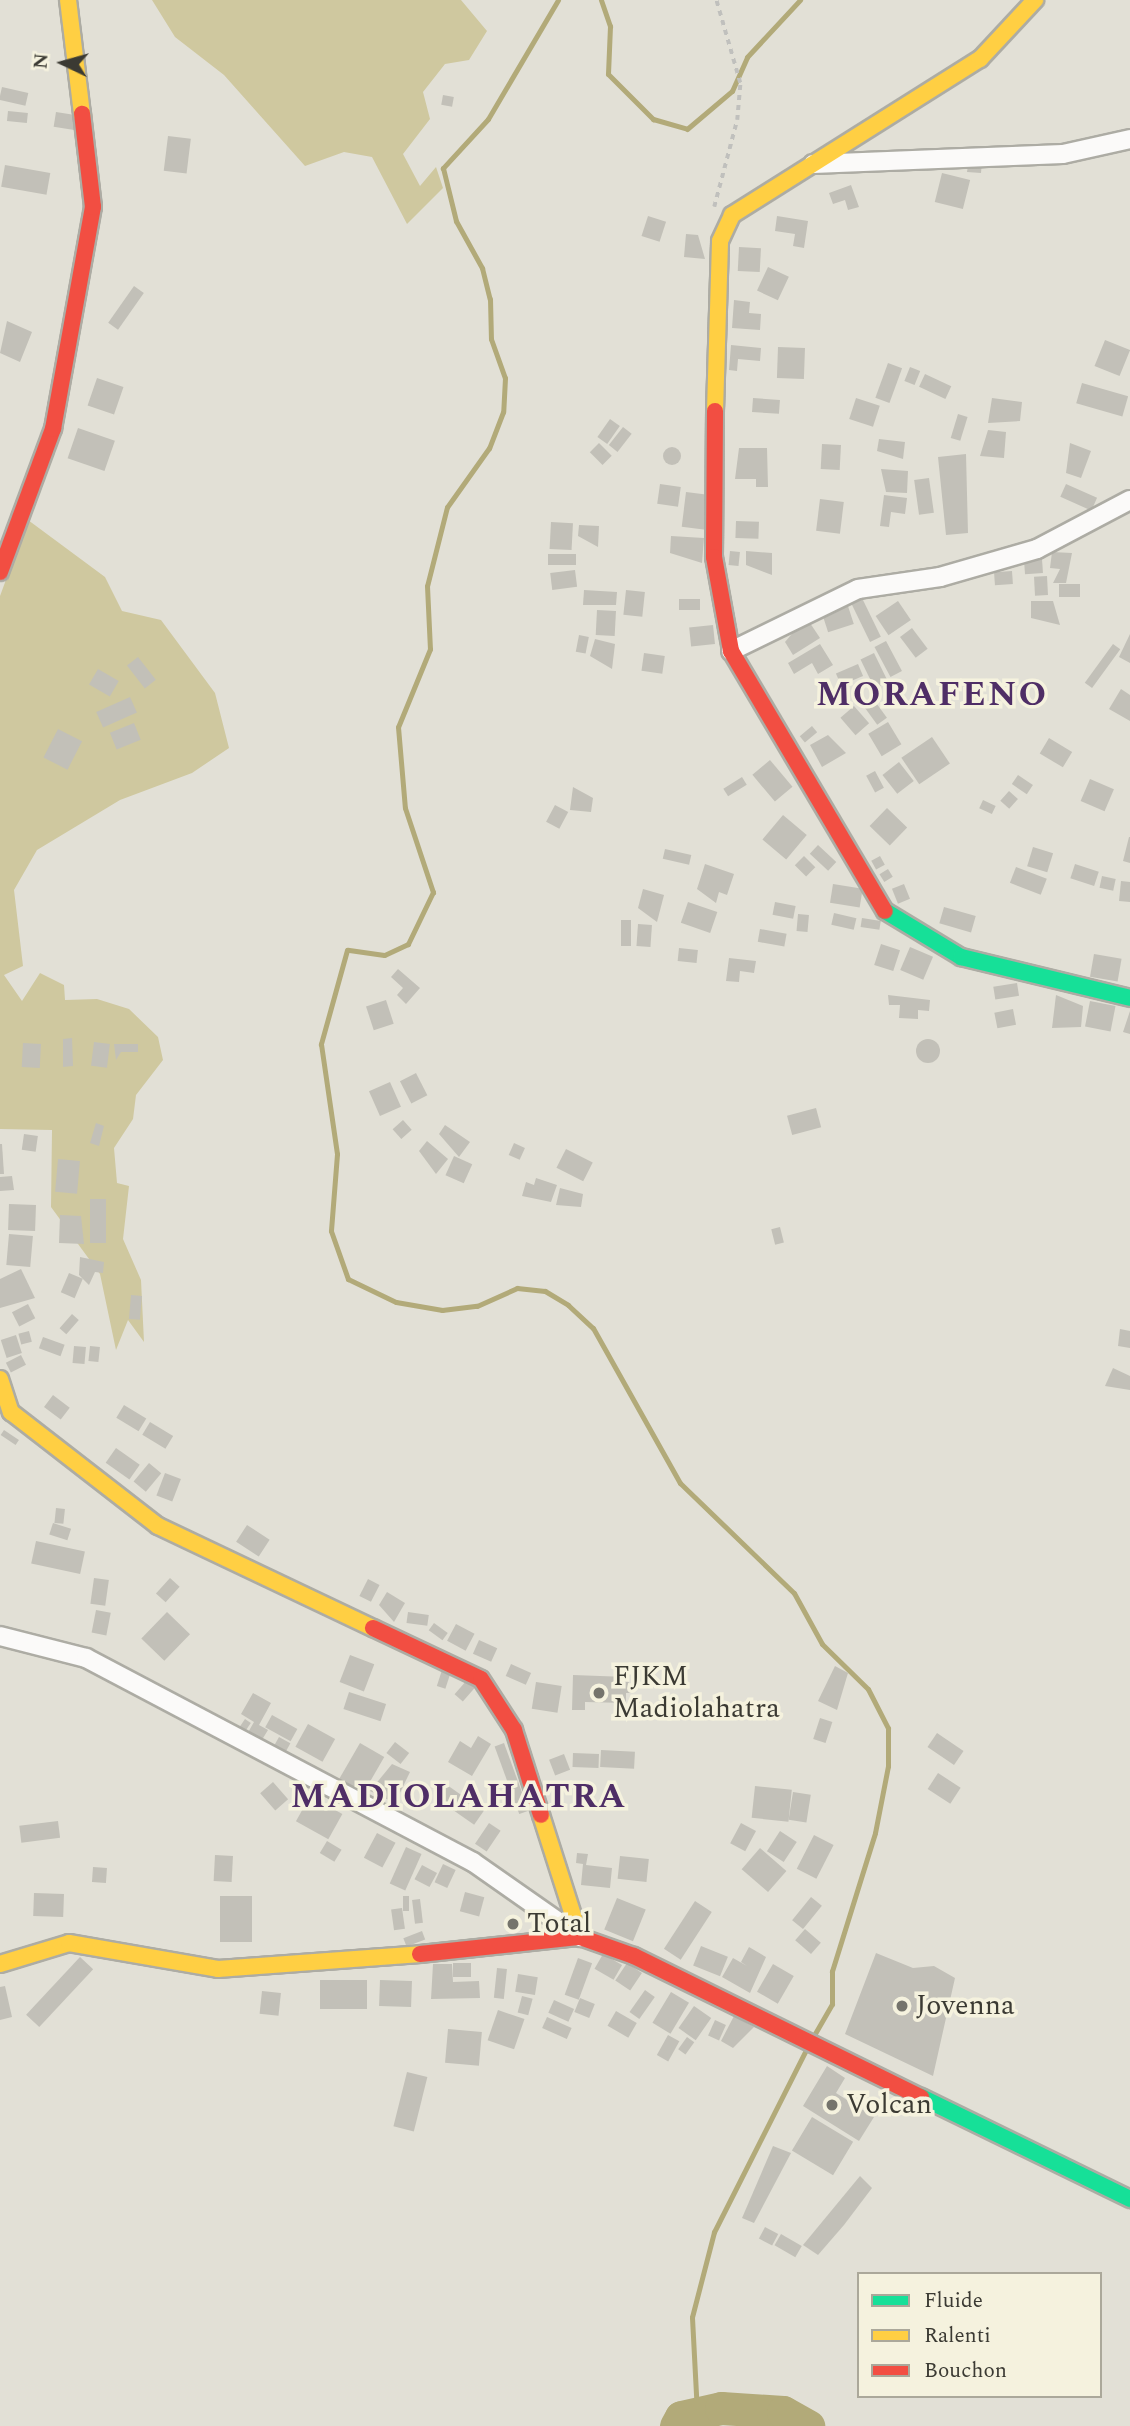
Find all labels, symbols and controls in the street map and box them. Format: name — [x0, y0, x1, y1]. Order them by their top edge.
north arrow — [28, 28, 98, 98]
text: N — [26, 52, 57, 70]
district label: MORAFENO — [817, 674, 1047, 716]
place label: FJKM Madiolahatra — [613, 1660, 780, 1726]
marker: FJKM Madiolahatra — [591, 1685, 607, 1701]
district label: MADIOLAHATRA — [292, 1776, 626, 1818]
place label: Total — [527, 1907, 591, 1941]
marker: Total — [505, 1916, 521, 1932]
place label: Jovenna — [916, 1989, 1015, 2023]
marker: Jovenna — [894, 1998, 910, 2014]
place label: Volcan — [846, 2088, 932, 2122]
marker: Volcan — [824, 2097, 840, 2113]
legend — [857, 2272, 1102, 2398]
text: Fluide — [924, 2285, 983, 2317]
text: Ralenti — [924, 2320, 991, 2352]
text: Bouchon — [924, 2355, 1007, 2387]

